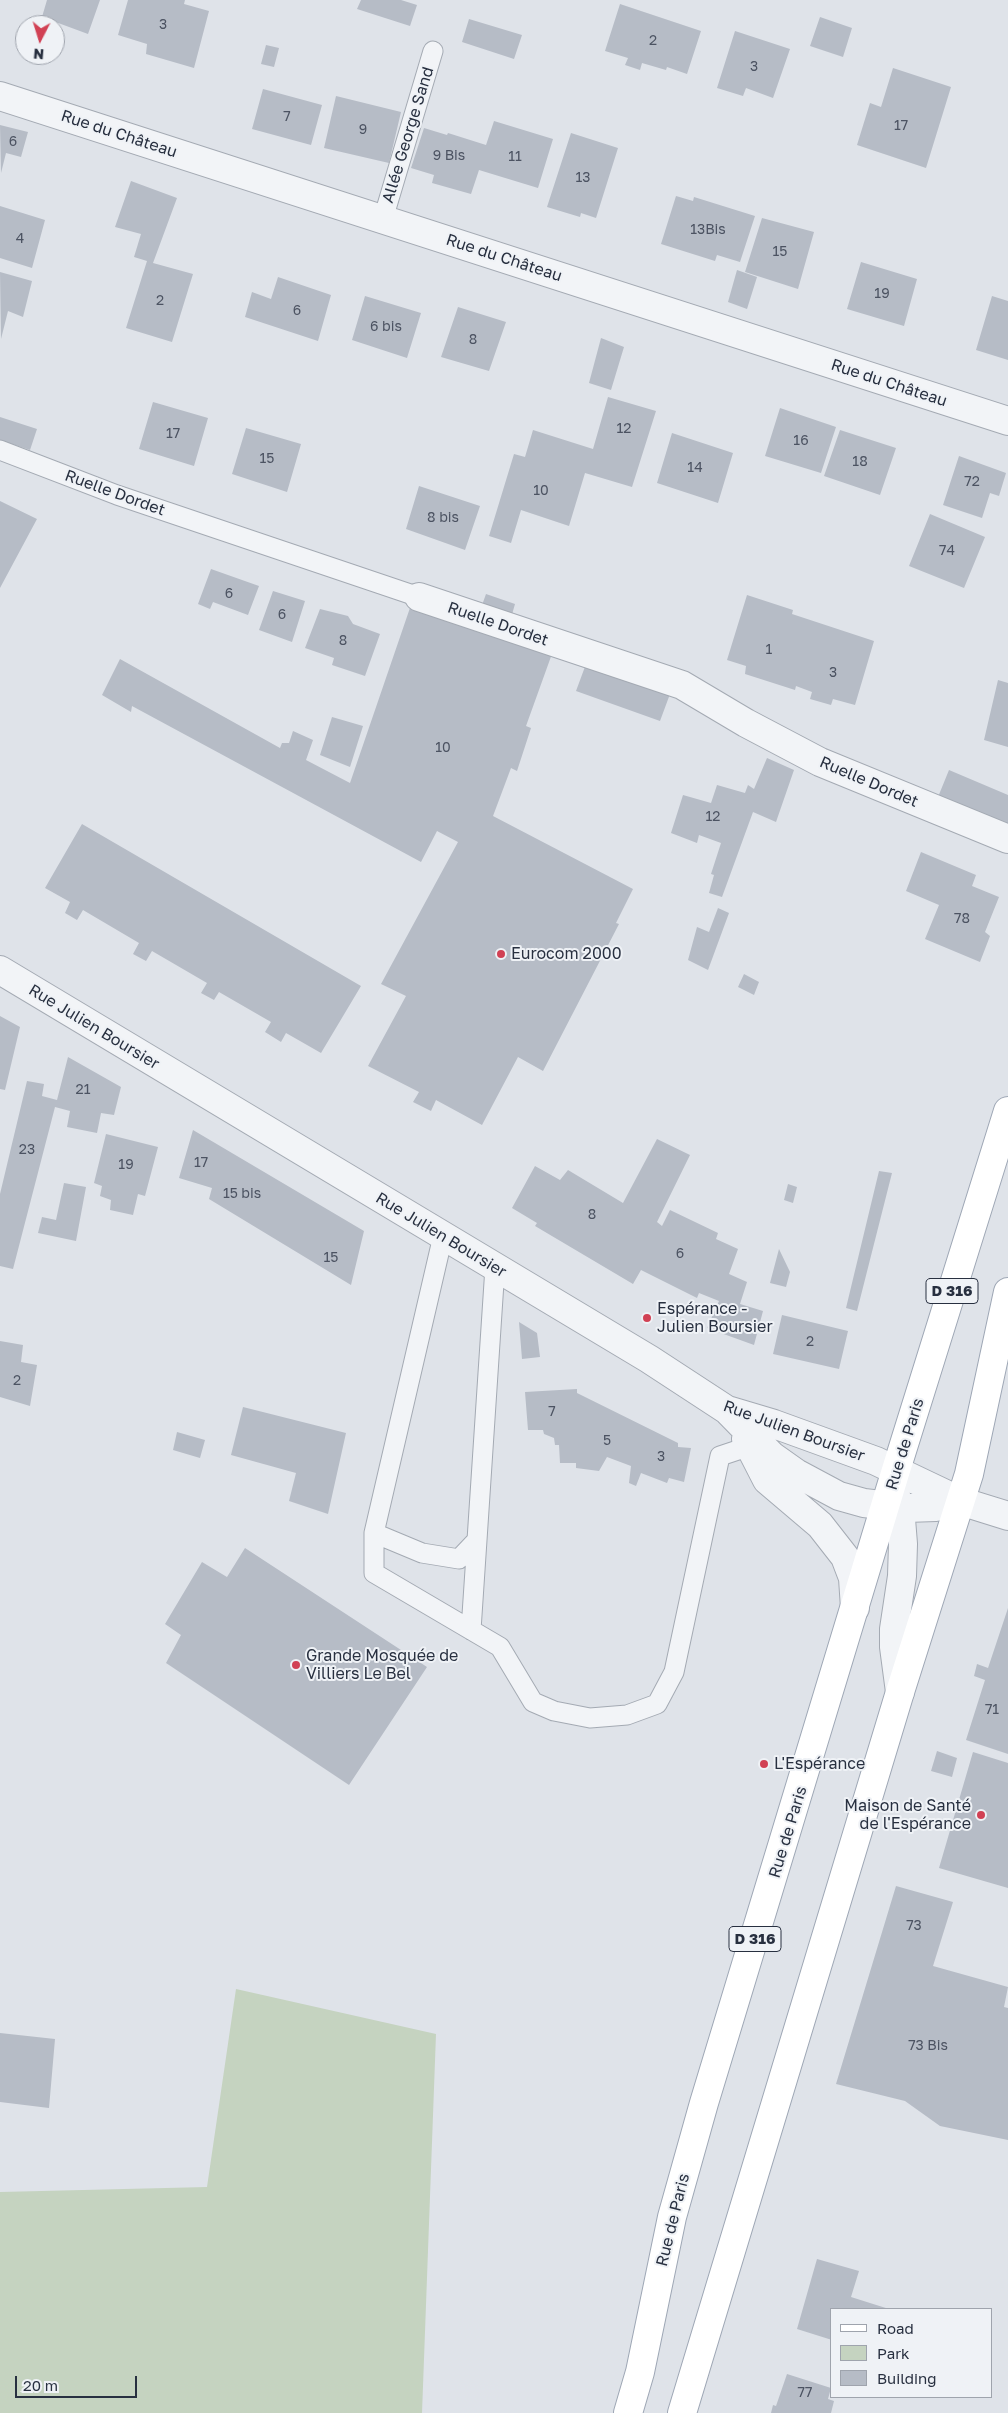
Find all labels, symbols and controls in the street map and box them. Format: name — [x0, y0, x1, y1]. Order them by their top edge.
north arrow — [15, 15, 65, 65]
house number: 3 — [159, 17, 167, 33]
house number: 2 — [649, 33, 657, 49]
text: N — [33, 46, 45, 63]
house number: 3 — [750, 59, 758, 75]
street label: Allée George Sand — [378, 65, 438, 205]
street label: Rue du Château — [58, 106, 180, 162]
house number: 7 — [283, 109, 291, 125]
house number: 17 — [894, 118, 908, 134]
house number: 9 — [359, 122, 367, 138]
house number: 6 — [9, 134, 17, 150]
house number: 9 Bis — [433, 148, 465, 164]
house number: 11 — [508, 149, 522, 165]
house number: 13 — [576, 170, 590, 186]
house number: 13Bis — [690, 222, 726, 238]
street label: Rue du Château — [443, 230, 565, 286]
house number: 4 — [16, 231, 24, 247]
house number: 15 — [773, 244, 787, 260]
house number: 19 — [874, 286, 890, 302]
house number: 2 — [156, 293, 164, 309]
house number: 6 — [293, 303, 301, 319]
house number: 6 bis — [370, 319, 402, 335]
house number: 8 — [469, 332, 477, 348]
street label: Rue du Château — [828, 355, 950, 411]
house number: 12 — [617, 421, 631, 437]
house number: 17 — [166, 426, 180, 442]
house number: 16 — [793, 433, 809, 449]
house number: 15 — [260, 451, 274, 467]
house number: 18 — [852, 454, 868, 470]
house number: 14 — [687, 460, 703, 476]
street label: Ruelle Dordet — [62, 466, 168, 520]
house number: 72 — [964, 474, 980, 490]
house number: 10 — [533, 483, 549, 499]
house number: 8 bis — [427, 510, 459, 526]
house number: 74 — [939, 543, 955, 559]
house number: 6 — [225, 586, 233, 602]
street label: Ruelle Dordet — [445, 598, 551, 650]
house number: 6 — [278, 607, 286, 623]
house number: 8 — [339, 633, 347, 649]
house number: 1 — [766, 642, 772, 658]
house number: 3 — [829, 665, 837, 681]
house number: 10 — [435, 740, 451, 756]
street label: Ruelle Dordet — [817, 753, 921, 811]
house number: 12 — [706, 809, 720, 825]
house number: 78 — [954, 911, 970, 927]
place label: Eurocom 2000 — [511, 944, 622, 964]
marker: Eurocom 2000 — [495, 948, 507, 960]
street label: Rue Julien Boursier — [25, 980, 163, 1074]
house number: 21 — [76, 1082, 90, 1098]
house number: 23 — [19, 1142, 35, 1158]
house number: 17 — [194, 1155, 208, 1171]
house number: 19 — [118, 1157, 134, 1173]
house number: 15 bis — [223, 1186, 261, 1202]
street label: Rue Julien Boursier — [372, 1188, 510, 1282]
house number: 8 — [588, 1207, 596, 1223]
house number: 6 — [676, 1246, 684, 1262]
house number: 15 — [324, 1250, 338, 1266]
road number: D 316 — [926, 1278, 978, 1304]
place label: Espérance - Julien Boursier — [657, 1299, 773, 1337]
marker: Espérance - Julien Boursier — [641, 1312, 653, 1324]
house number: 2 — [806, 1334, 814, 1350]
house number: 2 — [13, 1373, 21, 1389]
street label: Rue Julien Boursier — [721, 1396, 867, 1466]
street label: Rue de Paris — [882, 1396, 928, 1492]
house number: 7 — [548, 1404, 556, 1420]
house number: 5 — [603, 1433, 611, 1449]
house number: 3 — [657, 1449, 665, 1465]
place label: Grande Mosquée de Villiers Le Bel — [306, 1646, 458, 1684]
marker: Grande Mosquée de Villiers Le Bel — [290, 1659, 302, 1671]
house number: 71 — [985, 1702, 999, 1718]
place label: L'Espérance — [774, 1754, 865, 1774]
marker: L'Espérance — [758, 1758, 770, 1770]
street label: Rue de Paris — [765, 1784, 811, 1880]
place label: Maison de Santé de l'Espérance — [844, 1796, 971, 1834]
marker: Maison de Santé de l'Espérance — [975, 1809, 987, 1821]
house number: 73 — [906, 1918, 922, 1934]
road number: D 316 — [729, 1926, 781, 1952]
house number: 73 Bis — [908, 2038, 948, 2054]
street label: Rue de Paris — [652, 2172, 694, 2268]
legend — [830, 2308, 993, 2398]
text: Road — [877, 2319, 914, 2337]
text: Park — [877, 2344, 909, 2362]
scale bar — [18, 2366, 140, 2398]
text: Building — [877, 2369, 937, 2387]
text: 20 m — [23, 2376, 58, 2394]
house number: 77 — [798, 2385, 812, 2401]

